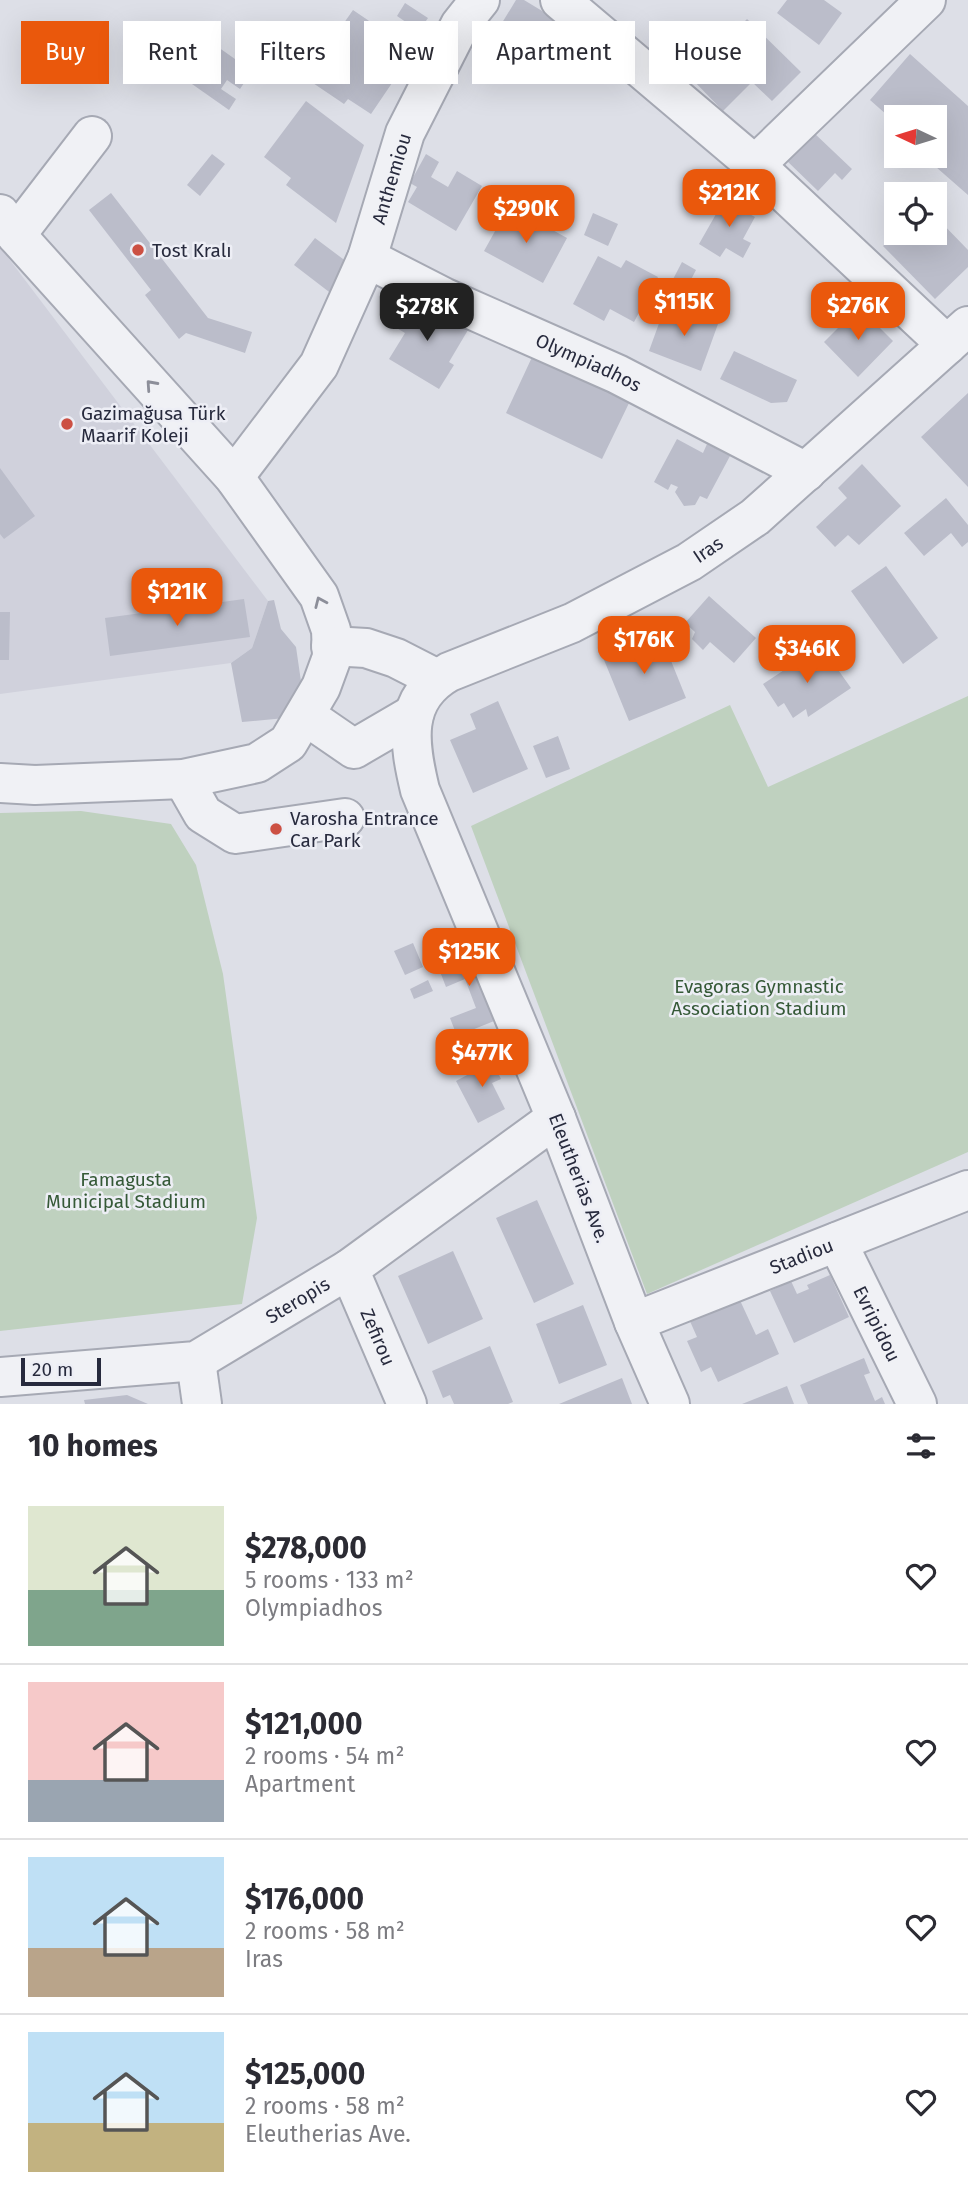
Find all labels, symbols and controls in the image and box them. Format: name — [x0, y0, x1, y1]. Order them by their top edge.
chip: Buy — [21, 21, 109, 84]
chip: Rent — [123, 21, 221, 84]
chip: Filters — [235, 21, 350, 84]
chip: New — [364, 21, 458, 84]
chip: Apartment — [472, 21, 635, 84]
chip: House — [649, 21, 766, 84]
north arrow — [884, 105, 947, 168]
map controls — [884, 105, 947, 245]
street label: Anthemiou — [366, 130, 416, 227]
pin: $212K — [680, 170, 778, 229]
text: $212K — [699, 178, 759, 206]
button: locate — [884, 182, 947, 245]
pin: $290K — [477, 186, 575, 245]
text: $290K — [494, 194, 558, 222]
place label: Tost Kralı — [152, 239, 232, 262]
marker: Tost Kralı — [130, 242, 146, 258]
pin: $115K — [635, 278, 733, 338]
pin: $276K — [809, 282, 907, 342]
pin: $278K — [378, 284, 476, 343]
text: $115K — [654, 287, 714, 315]
text: $276K — [827, 291, 889, 319]
text: $278K — [396, 292, 458, 320]
street label: Olympiadhos — [532, 328, 646, 396]
one-way arrow — [147, 380, 159, 393]
place label: Gazimağusa Türk Maarif Koleji — [81, 402, 226, 447]
marker: Gazimağusa Türk Maarif Koleji — [59, 416, 75, 432]
street label: Iras — [688, 531, 727, 568]
pin: $121K — [128, 568, 226, 628]
text: $121K — [147, 577, 207, 605]
one-way arrow — [314, 597, 328, 609]
pin: $176K — [595, 616, 693, 676]
text: $176K — [614, 625, 674, 653]
pin: $346K — [758, 626, 856, 685]
text: $346K — [774, 634, 840, 662]
place label: Varosha Entrance Car Park — [290, 807, 439, 852]
marker: Varosha Entrance Car Park — [268, 821, 284, 837]
pin: $125K — [420, 928, 518, 988]
text: $125K — [438, 937, 500, 965]
park label: Evagoras Gymnastic Association Stadium — [671, 975, 847, 1020]
pin: $477K — [433, 1030, 531, 1089]
text: $477K — [451, 1038, 513, 1066]
street label: Eleutherias Ave. — [544, 1110, 614, 1246]
park label: Famagusta Municipal Stadium — [46, 1168, 206, 1213]
street label: Stadiou — [766, 1233, 836, 1279]
street label: Steropis — [261, 1272, 334, 1328]
street label: Evripidou — [849, 1282, 906, 1365]
street label: Zefirou — [356, 1305, 401, 1369]
scale bar — [21, 1355, 102, 1387]
text: 20 m — [32, 1358, 73, 1381]
icon: filters — [902, 1427, 940, 1465]
text: 10 homes — [28, 1428, 158, 1464]
text: $278,000 — [245, 1530, 367, 1566]
icon: home — [84, 1534, 168, 1618]
icon: heart — [902, 1557, 940, 1595]
text: 5 rooms · 133 m² — [245, 1566, 414, 1594]
text: Olympiadhos — [245, 1594, 383, 1622]
text: $121,000 — [245, 1706, 363, 1742]
icon: home — [84, 1710, 168, 1794]
icon: heart — [902, 1733, 940, 1771]
text: 2 rooms · 54 m² — [245, 1742, 404, 1770]
text: Apartment — [245, 1770, 355, 1798]
text: $176,000 — [245, 1881, 364, 1917]
icon: home — [84, 1885, 168, 1969]
icon: heart — [902, 1908, 940, 1946]
text: 2 rooms · 58 m² — [245, 1917, 405, 1945]
text: Iras — [245, 1945, 283, 1973]
text: $125,000 — [245, 2056, 365, 2092]
icon: home — [84, 2060, 168, 2144]
icon: heart — [902, 2083, 940, 2121]
text: 2 rooms · 58 m² — [245, 2092, 405, 2120]
text: Eleutherias Ave. — [245, 2120, 411, 2148]

